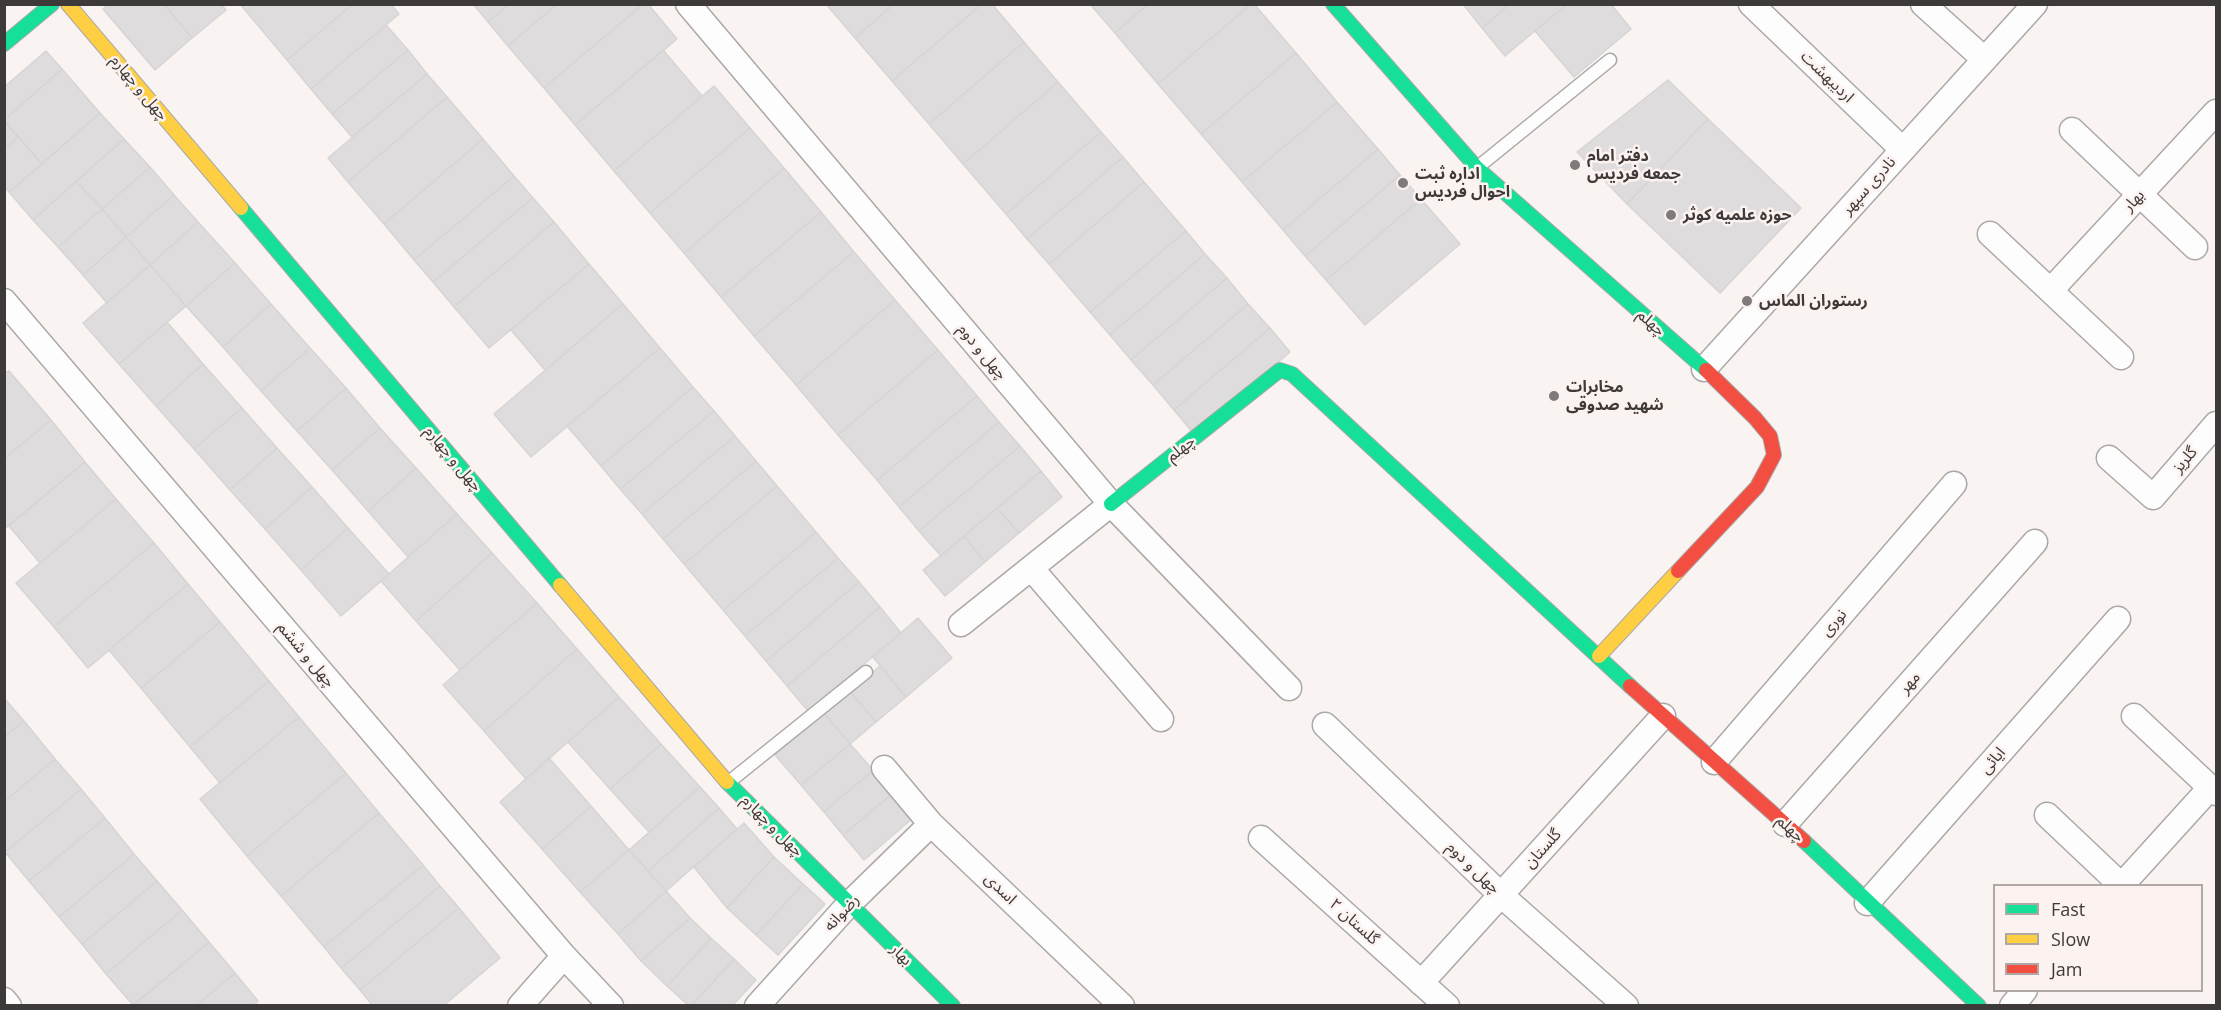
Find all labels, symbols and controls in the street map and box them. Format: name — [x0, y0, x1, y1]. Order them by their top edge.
street label: اردیبهشت — [1796, 47, 1858, 107]
street label: چهل و چهارم — [106, 51, 172, 125]
place label: دفتر امام جمعه فردیس — [1587, 146, 1681, 184]
street label: نادری سپهر — [1838, 153, 1900, 219]
marker: دفتر امام جمعه فردیس — [1568, 158, 1582, 172]
place label: اداره ثبت احوال فردیس — [1415, 164, 1510, 202]
marker: اداره ثبت احوال فردیس — [1396, 176, 1410, 190]
street label: بهار — [2119, 186, 2149, 216]
place label: حوزه علمیه کوثر — [1683, 205, 1792, 225]
marker: حوزه علمیه کوثر — [1664, 208, 1678, 222]
place label: رستوران الماس — [1759, 291, 1868, 311]
marker: رستوران الماس — [1740, 294, 1754, 308]
street label: چهلم — [1633, 305, 1669, 341]
street label: چهل و دوم — [953, 320, 1011, 384]
place label: مخابرات شهید صدوقی — [1566, 377, 1664, 415]
marker: مخابرات شهید صدوقی — [1547, 389, 1561, 403]
street label: چهل و چهارم — [420, 422, 486, 496]
street label: چهلم — [1163, 432, 1199, 466]
street label: گلریز — [2168, 443, 2202, 477]
street label: نوری — [1817, 605, 1851, 641]
street label: چهل و ششم — [273, 618, 339, 692]
street label: مهر — [1895, 668, 1925, 698]
street label: ایائی — [1976, 744, 2010, 778]
street label: چهل و چهارم — [737, 791, 807, 861]
street label: چهلم — [1772, 811, 1808, 847]
street label: گلستان — [1520, 825, 1566, 873]
street label: چهل و دوم — [1442, 838, 1504, 898]
street label: اسدی — [980, 869, 1020, 909]
legend — [1993, 884, 2203, 992]
street label: رضوانه — [820, 891, 864, 935]
street label: گلستان ۲ — [1325, 895, 1383, 949]
text: Fast — [2051, 897, 2085, 921]
text: Slow — [2051, 927, 2090, 951]
street label: بهار — [886, 940, 916, 970]
text: Jam — [2051, 957, 2083, 981]

